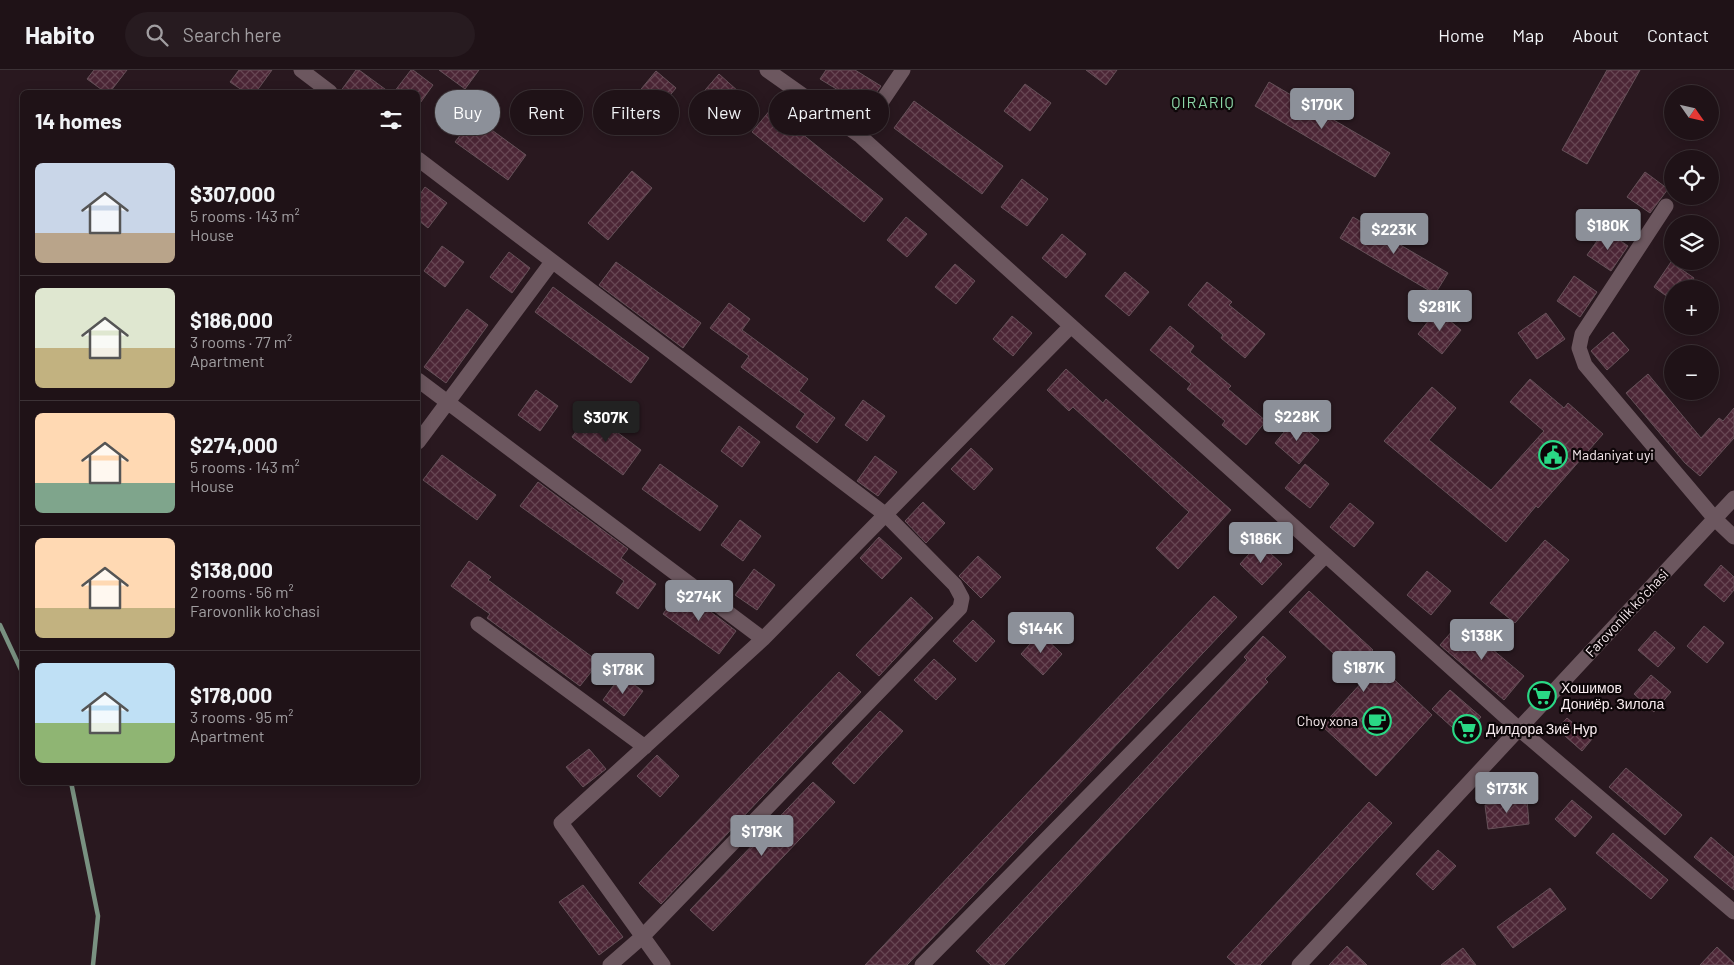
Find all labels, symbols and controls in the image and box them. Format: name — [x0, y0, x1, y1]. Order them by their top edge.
search box — [125, 12, 475, 57]
text: Habito — [25, 20, 95, 49]
icon: search — [143, 21, 171, 49]
text: Search here — [183, 23, 282, 46]
text: Home — [1438, 24, 1484, 46]
text: Map — [1512, 24, 1544, 46]
text: About — [1572, 24, 1619, 46]
text: Contact — [1647, 24, 1709, 46]
north arrow — [1664, 85, 1719, 140]
map controls — [1664, 85, 1719, 400]
pin: $170K — [1287, 88, 1357, 130]
chip: Buy — [435, 90, 500, 135]
chip: Rent — [510, 90, 583, 135]
chip: Filters — [593, 90, 679, 135]
chip: New — [689, 90, 759, 135]
chip: Apartment — [769, 90, 889, 135]
district label: QIRARIQ — [1171, 92, 1235, 111]
text: $170K — [1301, 94, 1343, 113]
icon: filters — [377, 106, 405, 134]
text: 14 homes — [35, 108, 122, 133]
button: locate — [1664, 150, 1719, 205]
text: $307,000 — [190, 181, 275, 206]
icon: home — [75, 183, 135, 243]
text: 5 rooms · 143 m² — [190, 206, 300, 225]
pin: $180K — [1573, 208, 1643, 251]
pin: $223K — [1359, 212, 1429, 255]
text: $180K — [1587, 215, 1629, 234]
button: layers — [1664, 215, 1719, 270]
text: $223K — [1371, 219, 1417, 238]
text: House — [190, 225, 234, 244]
button: + — [1664, 280, 1719, 335]
pin: $281K — [1405, 290, 1475, 332]
text: $281K — [1419, 296, 1461, 315]
text: $186,000 — [190, 307, 273, 332]
icon: home — [75, 308, 135, 368]
text: 3 rooms · 77 m² — [190, 332, 292, 351]
button: − — [1664, 345, 1719, 400]
text: Apartment — [190, 351, 265, 370]
pin: $307K — [571, 400, 641, 443]
pin: $228K — [1262, 400, 1332, 442]
text: $228K — [1274, 406, 1320, 425]
text: $307K — [584, 407, 628, 426]
text: $274,000 — [190, 432, 278, 457]
icon: home — [75, 433, 135, 493]
public building icon: Madaniyat uyi — [1538, 440, 1568, 470]
place label: Madaniyat uyi — [1572, 446, 1654, 463]
text: 5 rooms · 143 m² — [190, 457, 300, 476]
text: House — [190, 476, 234, 495]
pin: $186K — [1226, 522, 1296, 564]
text: $186K — [1240, 528, 1282, 547]
text: $138,000 — [190, 557, 273, 582]
icon: home — [75, 558, 135, 618]
street label: Farovonlik koʻchasi — [1582, 565, 1672, 660]
pin: $274K — [664, 580, 734, 622]
text: 2 rooms · 56 m² — [190, 582, 294, 601]
text: $274K — [676, 586, 722, 605]
text: Farovonlik koʻchasi — [190, 601, 320, 620]
pin: $144K — [1006, 612, 1076, 654]
text: $144K — [1019, 618, 1063, 637]
pin: $138K — [1447, 618, 1517, 661]
text: $138K — [1461, 625, 1503, 644]
pin: $187K — [1329, 650, 1399, 693]
pin: $178K — [588, 652, 658, 695]
text: $187K — [1343, 657, 1385, 676]
text: $178K — [602, 659, 644, 678]
place label: Хошимов Дониёр. Зилола — [1561, 679, 1664, 712]
supermarket icon: Хошимов Дониёр. Зилола — [1527, 681, 1557, 711]
text: $178,000 — [190, 682, 272, 707]
icon: home — [75, 683, 135, 743]
cafe icon: Choy xona — [1362, 706, 1392, 736]
text: 3 rooms · 95 m² — [190, 707, 294, 726]
place label: Choy xona — [1297, 712, 1358, 729]
supermarket icon: Дилдора Зиё Нур — [1452, 714, 1482, 744]
place label: Дилдора Зиё Нур — [1486, 720, 1598, 737]
text: Apartment — [190, 726, 265, 745]
pin: $173K — [1472, 772, 1542, 814]
text: $173K — [1486, 778, 1528, 797]
pin: $179K — [727, 814, 797, 857]
text: $179K — [741, 821, 783, 840]

